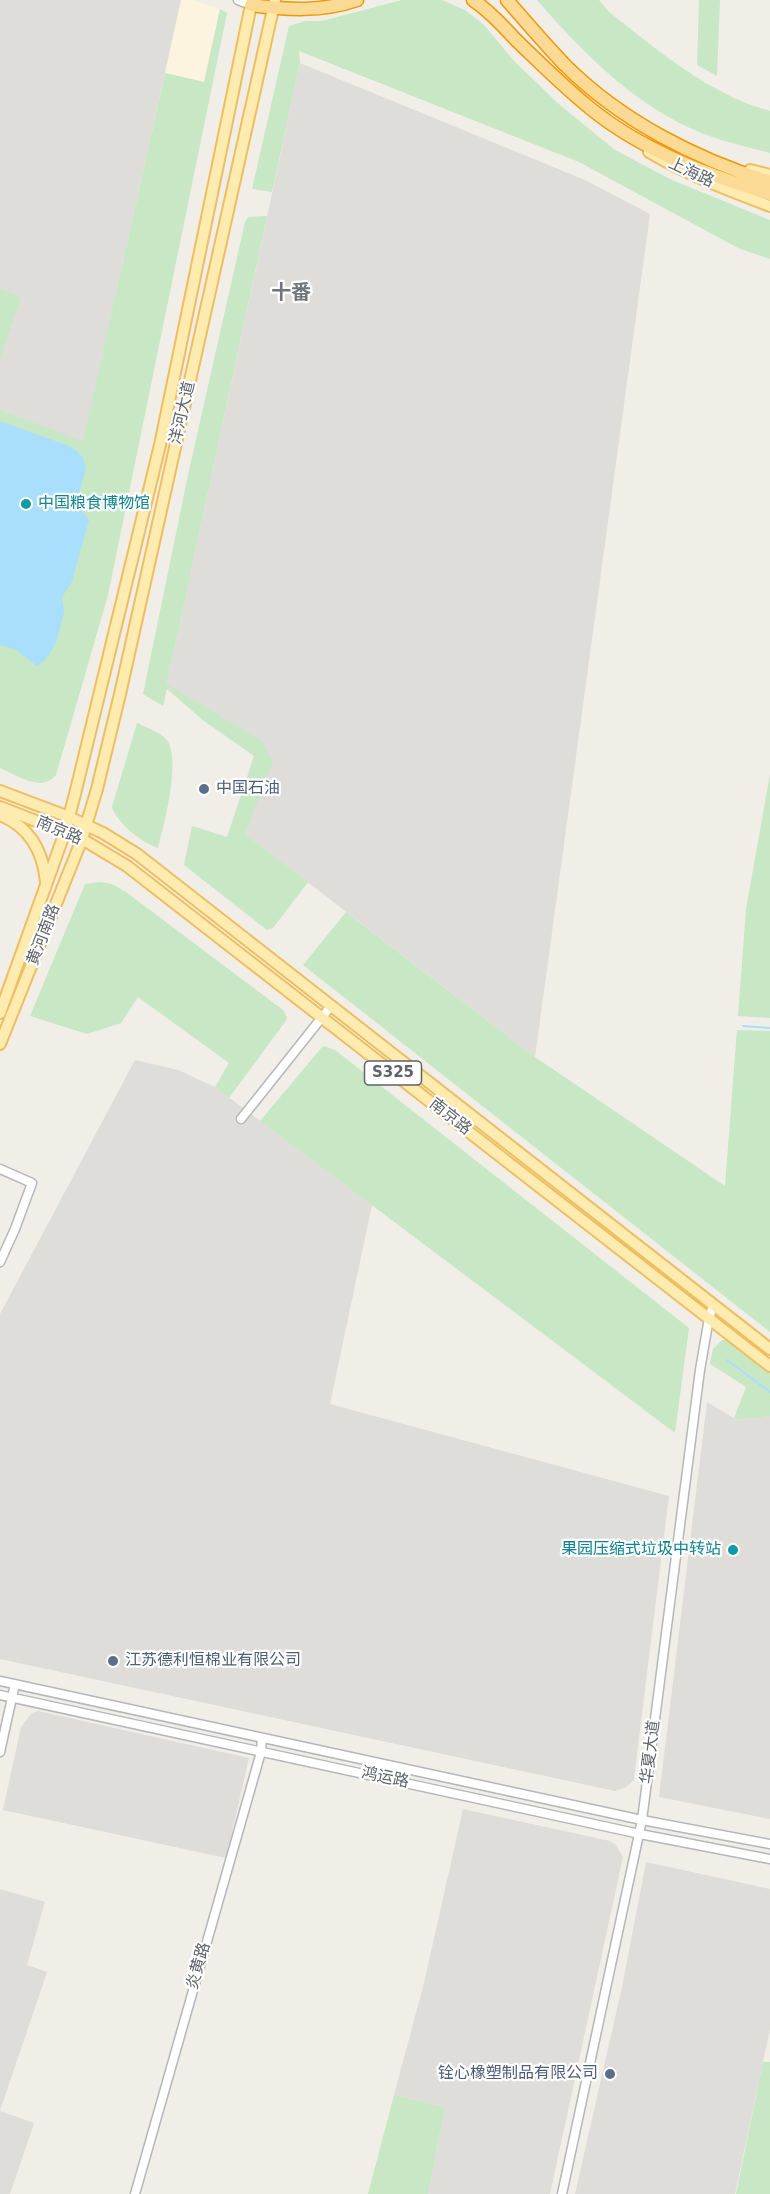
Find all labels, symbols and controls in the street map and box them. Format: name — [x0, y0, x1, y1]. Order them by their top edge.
street label: 上海路 — [665, 154, 717, 192]
district label: 十番 — [271, 282, 311, 306]
street label: 洋河大道 — [166, 380, 200, 446]
place label: 中国粮食博物馆 — [38, 494, 150, 514]
marker: 中国粮食博物馆 — [19, 497, 33, 511]
place label: 中国石油 — [216, 779, 280, 799]
marker: 中国石油 — [197, 782, 211, 796]
street label: 南京路 — [33, 813, 85, 849]
street label: 黄河南路 — [24, 902, 64, 968]
road number: S325 — [364, 1061, 422, 1085]
street label: 南京路 — [425, 1095, 475, 1139]
place label: 果园压缩式垃圾中转站 — [561, 1540, 721, 1560]
marker: 果园压缩式垃圾中转站 — [726, 1543, 740, 1557]
place label: 江苏德利恒棉业有限公司 — [125, 1651, 301, 1671]
marker: 江苏德利恒棉业有限公司 — [106, 1654, 120, 1668]
street label: 华夏大道 — [638, 1719, 664, 1785]
street label: 鸿运路 — [360, 1764, 410, 1792]
street label: 炎黄路 — [183, 1940, 215, 1992]
place label: 铨心橡塑制品有限公司 — [438, 2064, 598, 2084]
marker: 铨心橡塑制品有限公司 — [603, 2067, 617, 2081]

